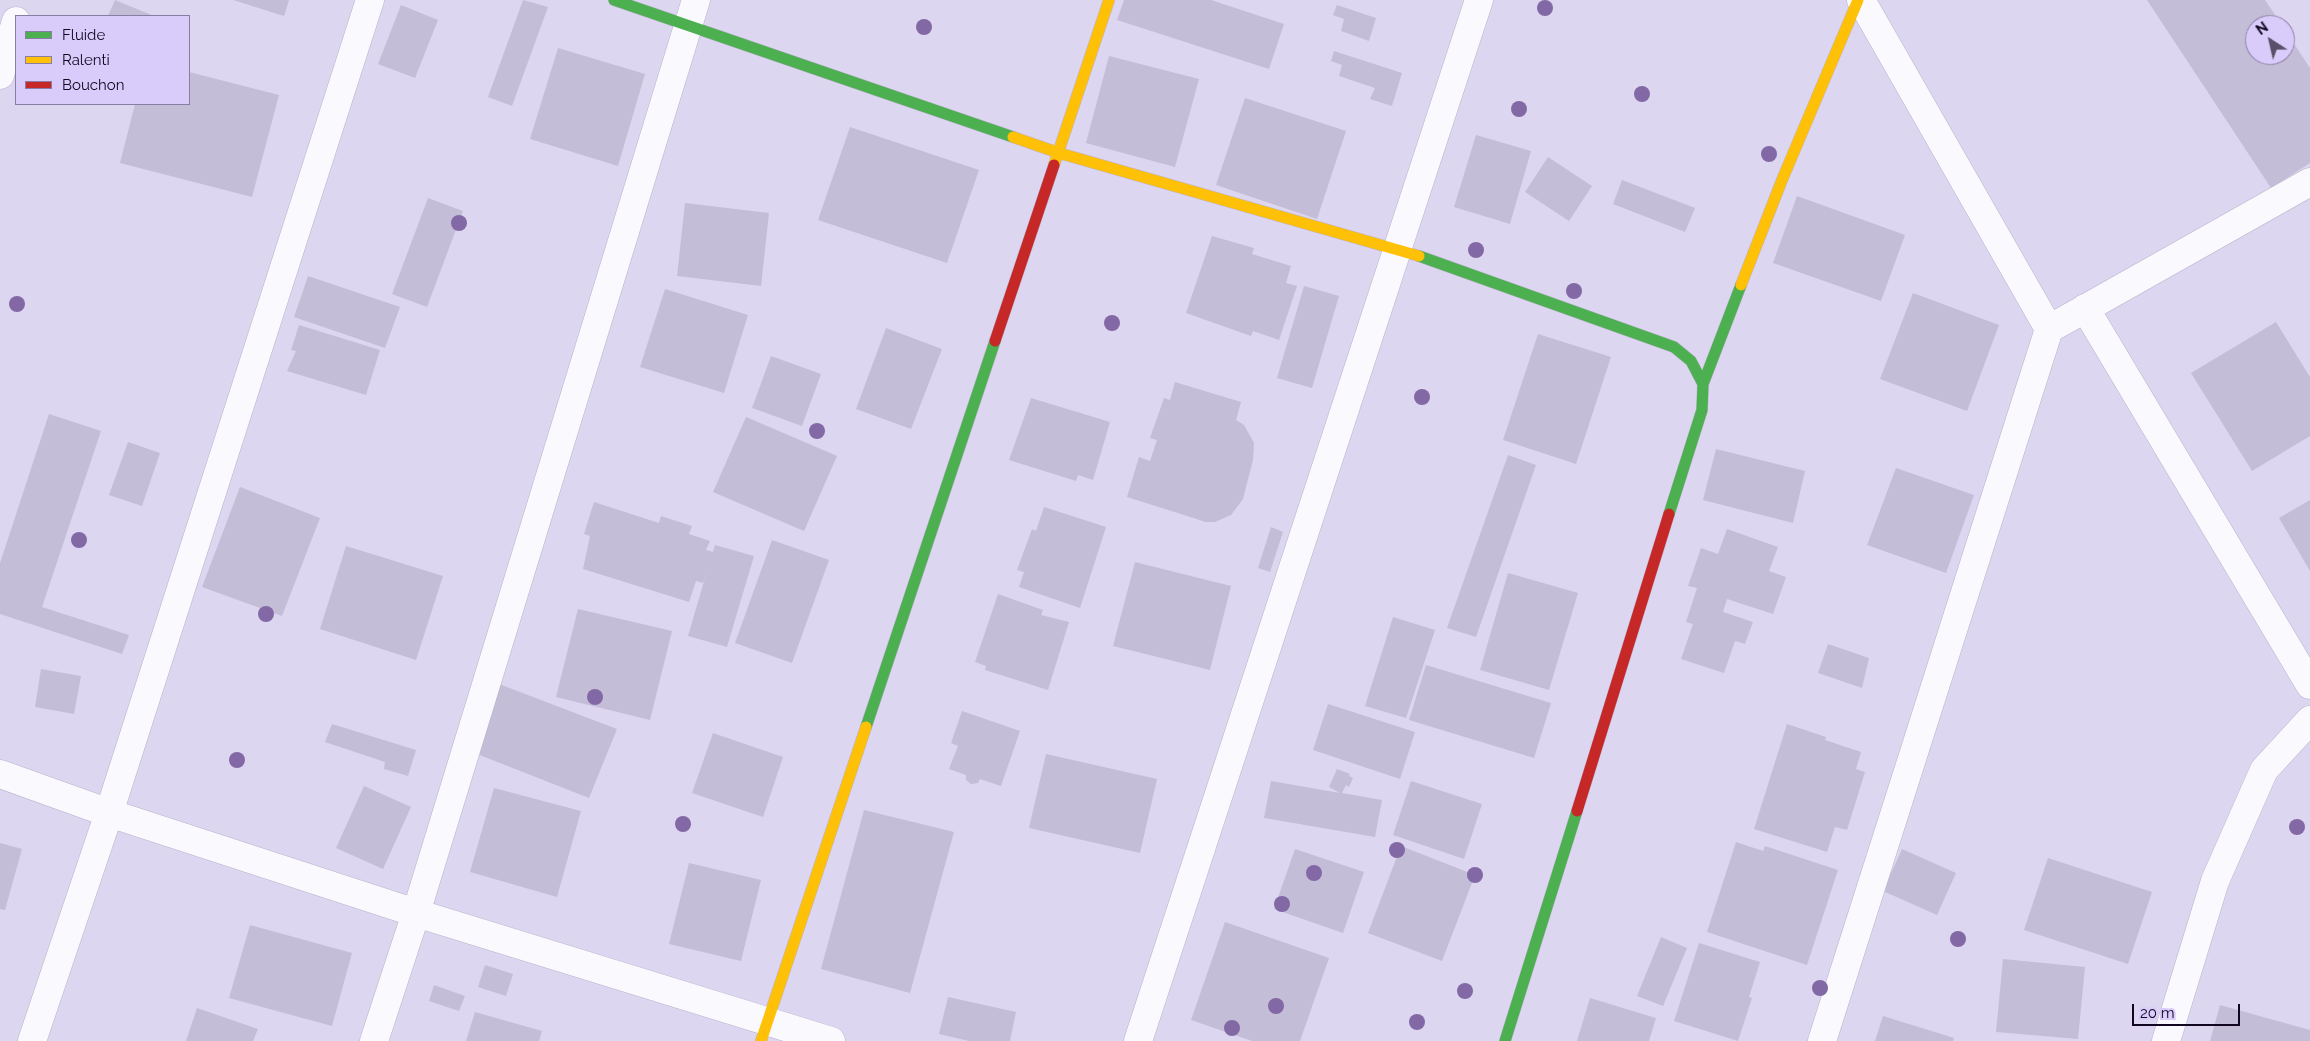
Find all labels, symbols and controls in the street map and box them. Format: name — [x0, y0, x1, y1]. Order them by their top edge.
legend — [15, 15, 190, 105]
north arrow — [2245, 15, 2295, 65]
text: N — [2253, 19, 2271, 38]
text: Fluide — [62, 26, 105, 44]
text: Ralenti — [62, 51, 110, 69]
text: Bouchon — [62, 76, 124, 94]
scale bar — [2135, 994, 2242, 1026]
text: 20 m — [2140, 1004, 2175, 1022]

